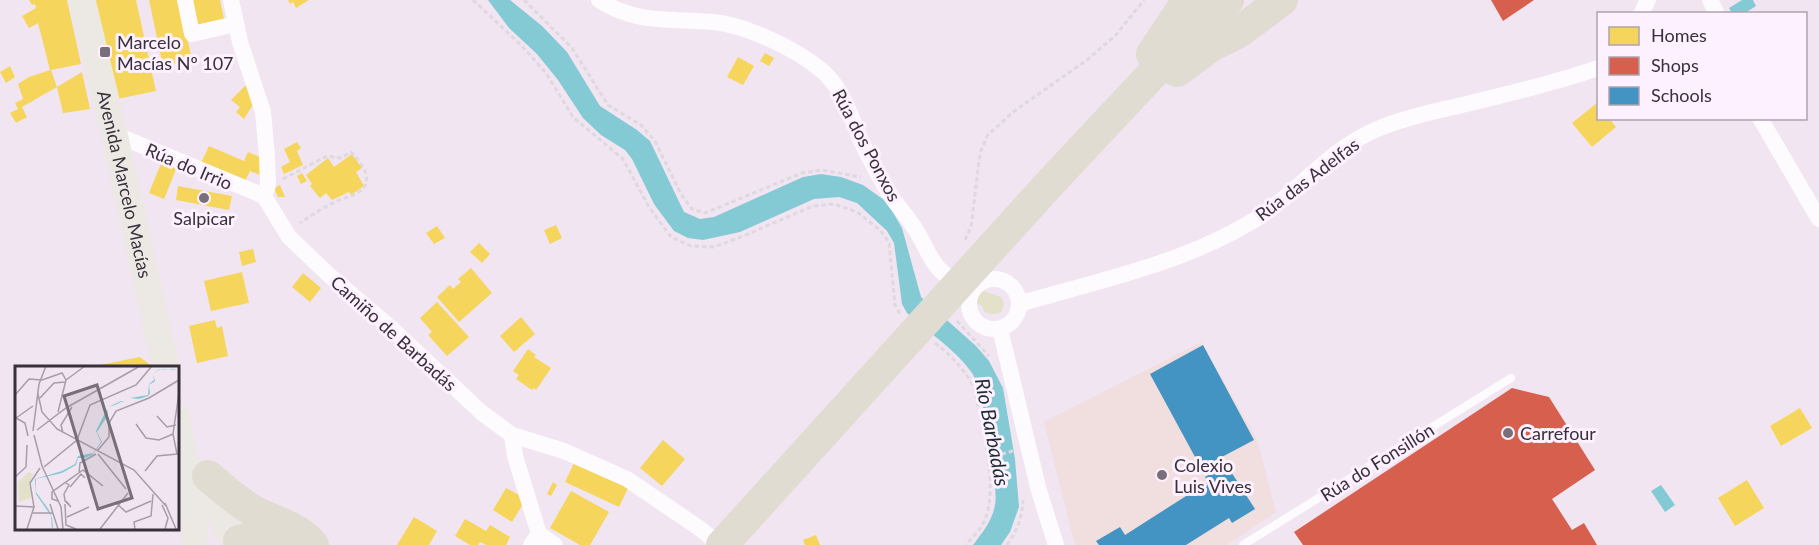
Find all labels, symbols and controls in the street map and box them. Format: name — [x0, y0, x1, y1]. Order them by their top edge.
legend — [1597, 12, 1807, 120]
text: Homes — [1651, 24, 1707, 46]
place label: Marcelo Macías Nº 107 — [117, 31, 234, 74]
marker: Marcelo Macías Nº 107 — [98, 45, 112, 59]
text: Shops — [1651, 54, 1699, 76]
text: Schools — [1651, 84, 1712, 106]
street label: Rúa dos Ponxos — [828, 85, 906, 205]
street label: Avenida Marcelo Macías — [93, 88, 157, 280]
street label: Rúa das Adelfas — [1251, 133, 1363, 225]
street label: Rúa do Irrio — [142, 138, 236, 194]
marker: Salpicar — [197, 191, 211, 205]
place label: Salpicar — [173, 207, 235, 229]
street label: Camiño de Barbadás — [326, 271, 462, 396]
inset map — [15, 366, 178, 530]
water label: Río Barbadás — [971, 376, 1015, 488]
street label: Rúa do Fonsillón — [1316, 418, 1438, 506]
place label: Carrefour — [1520, 422, 1596, 444]
marker: Carrefour — [1501, 426, 1515, 440]
place label: Colexio Luis Vives — [1174, 454, 1252, 497]
marker: Colexio Luis Vives — [1155, 468, 1169, 482]

